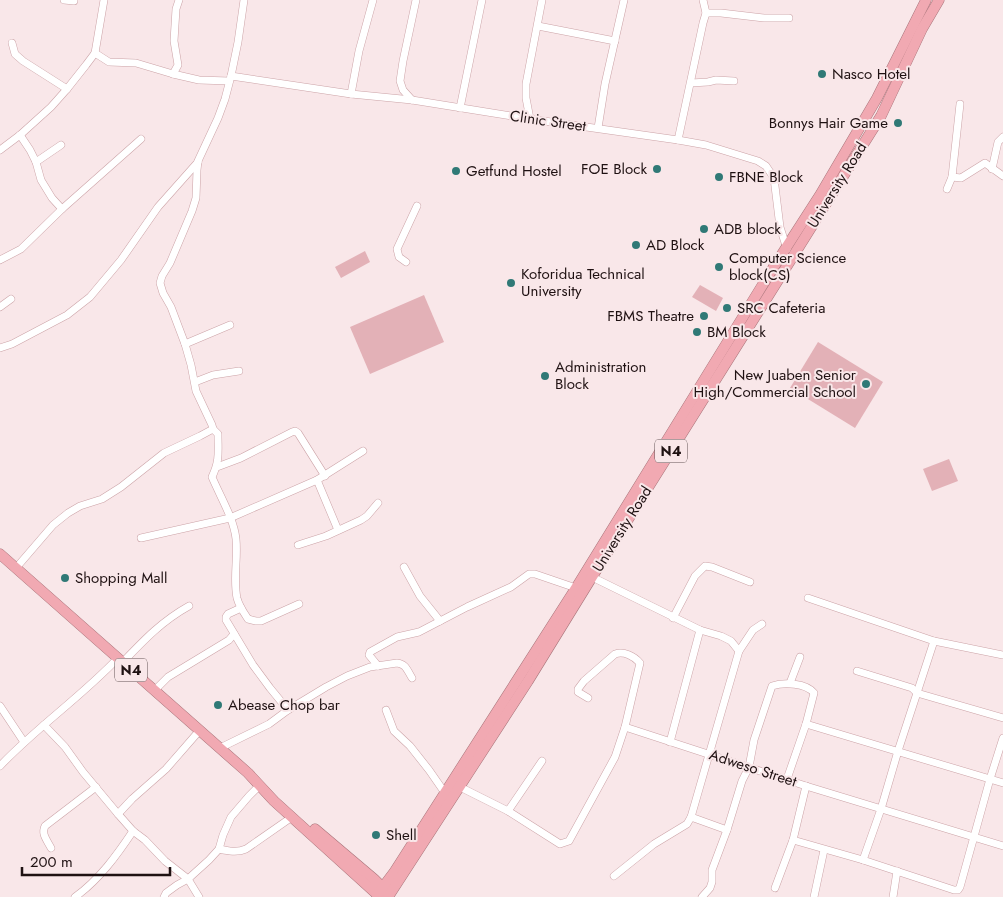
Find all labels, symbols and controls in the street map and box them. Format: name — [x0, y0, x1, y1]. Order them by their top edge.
place label: Nasco Hotel — [832, 63, 910, 85]
marker: Nasco Hotel — [816, 68, 828, 80]
street label: Clinic Street — [508, 105, 588, 137]
place label: Bonnys Hair Game — [769, 112, 888, 134]
marker: Bonnys Hair Game — [892, 117, 904, 129]
street label: University Road — [802, 138, 872, 232]
place label: FOE Block — [581, 158, 647, 180]
place label: Getfund Hostel — [466, 160, 562, 182]
marker: FOE Block — [651, 163, 663, 175]
marker: Getfund Hostel — [450, 165, 462, 177]
place label: FBNE Block — [729, 166, 803, 188]
marker: FBNE Block — [713, 171, 725, 183]
place label: ADB block — [714, 218, 781, 240]
marker: ADB block — [698, 223, 710, 235]
place label: AD Block — [646, 234, 705, 256]
marker: AD Block — [630, 239, 642, 251]
place label: Computer Science block(CS) — [729, 247, 847, 286]
marker: Computer Science block(CS) — [713, 261, 725, 273]
place label: Koforidua Technical University — [521, 263, 645, 302]
marker: Koforidua Technical University — [505, 277, 517, 289]
place label: SRC Cafeteria — [737, 297, 826, 319]
marker: SRC Cafeteria — [721, 302, 733, 314]
place label: FBMS Theatre — [607, 305, 694, 327]
marker: FBMS Theatre — [698, 310, 710, 322]
place label: BM Block — [707, 321, 766, 343]
marker: BM Block — [691, 326, 703, 338]
place label: Administration Block — [555, 356, 646, 395]
place label: New Juaben Senior High/Commercial School — [694, 364, 857, 403]
marker: Administration Block — [539, 370, 551, 382]
marker: New Juaben Senior High/Commercial School — [860, 378, 872, 390]
road number: N4 — [655, 440, 687, 462]
street label: University Road — [587, 482, 657, 576]
place label: Shopping Mall — [75, 567, 167, 589]
marker: Shopping Mall — [59, 572, 71, 584]
road number: N4 — [115, 658, 147, 682]
place label: Abease Chop bar — [228, 694, 341, 716]
marker: Abease Chop bar — [212, 699, 224, 711]
street label: Adweso Street — [706, 744, 800, 793]
place label: Shell — [386, 824, 417, 846]
marker: Shell — [370, 829, 382, 841]
scale bar — [22, 844, 170, 876]
text: 200 m — [30, 851, 73, 873]

